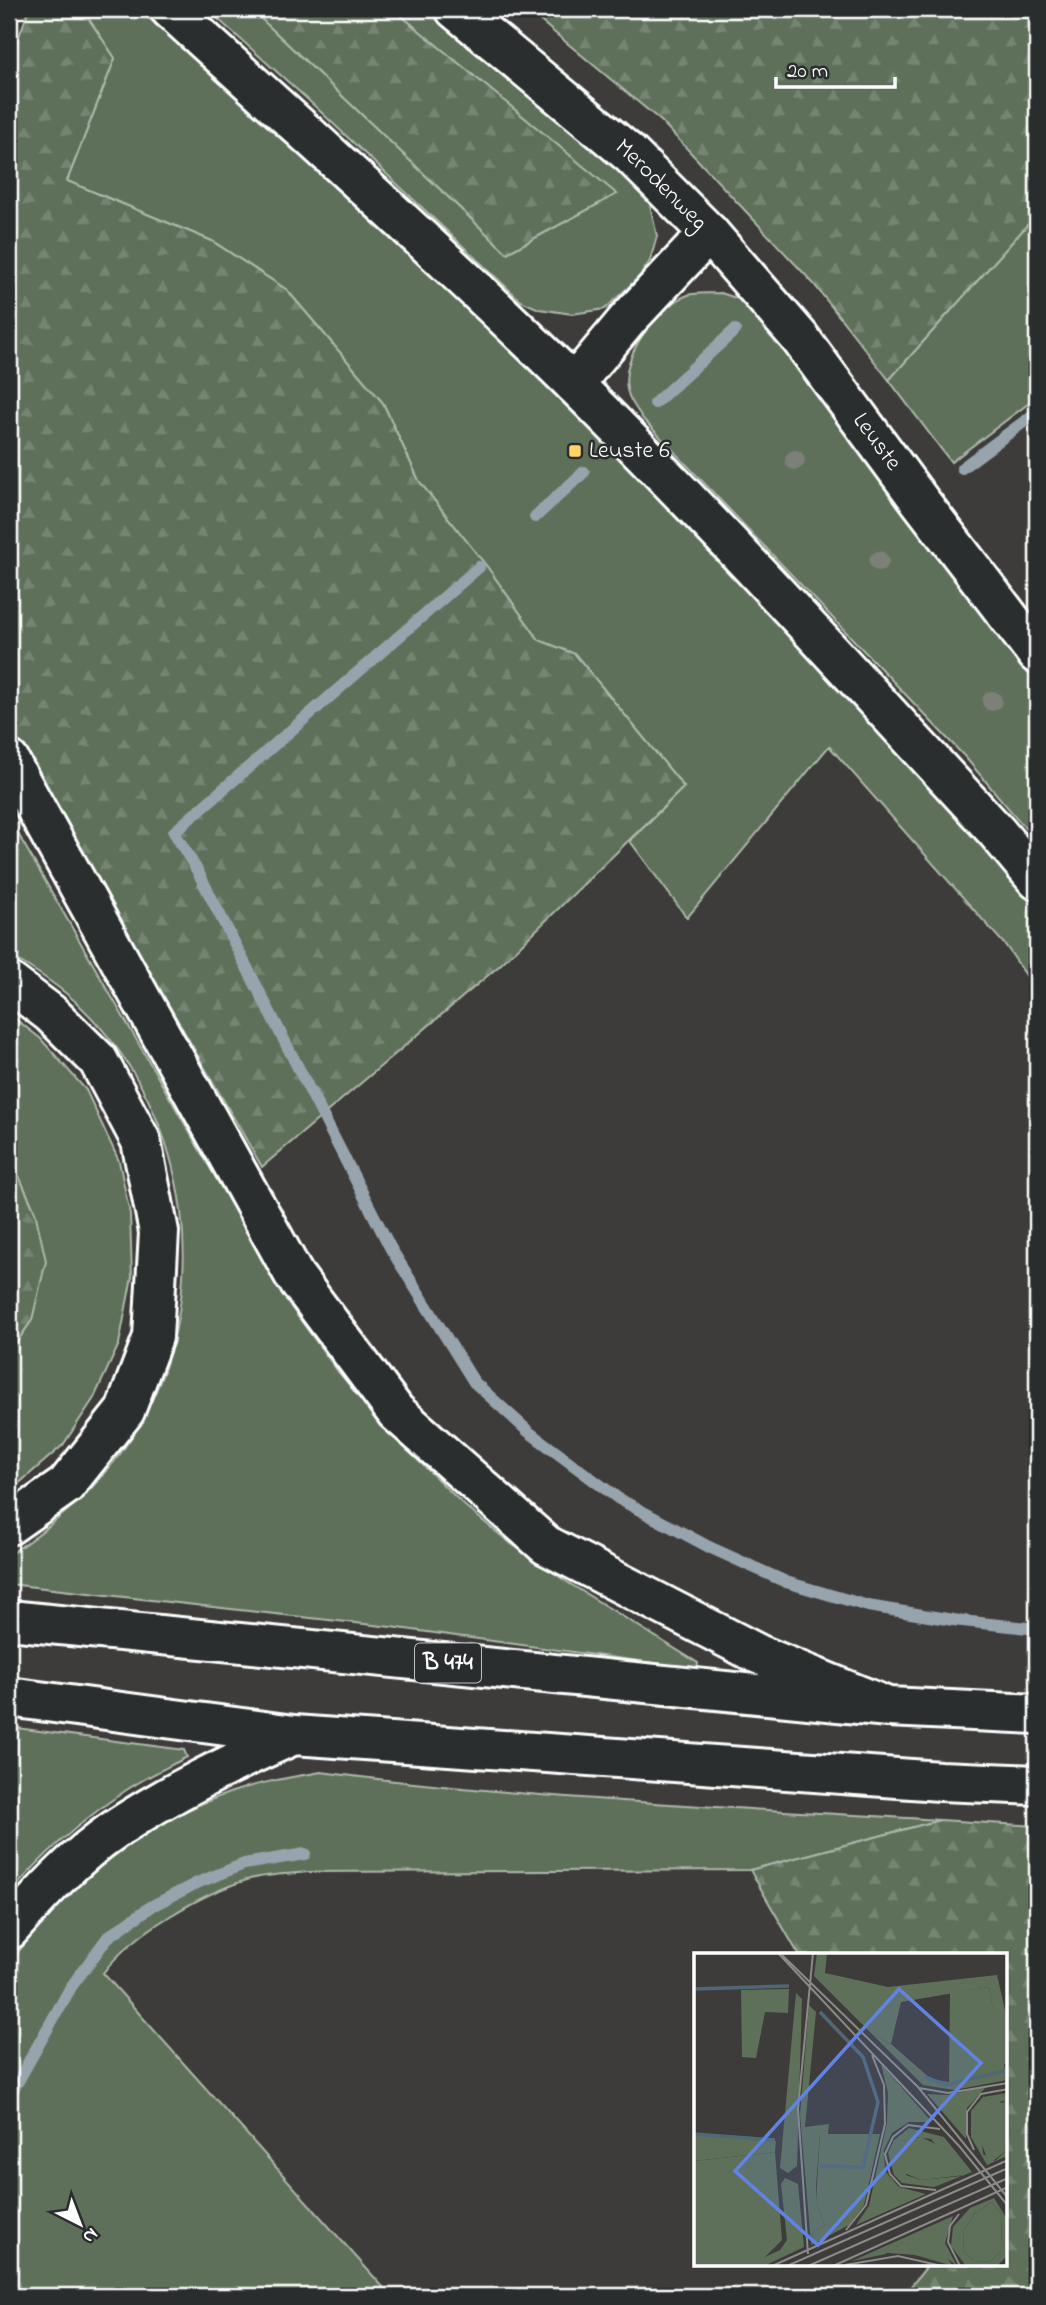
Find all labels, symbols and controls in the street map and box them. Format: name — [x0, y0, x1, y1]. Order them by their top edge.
scale bar — [776, 46, 895, 90]
text: 20 m — [787, 57, 828, 87]
street label: Merodenweg — [607, 131, 715, 239]
street label: Leuste — [843, 406, 910, 478]
place label: Leuste 6 — [589, 434, 670, 469]
marker: Leuste 6 — [567, 443, 583, 459]
road number: B 474 — [415, 1644, 481, 1682]
inset map — [694, 1953, 1007, 2266]
north arrow — [46, 2190, 116, 2260]
text: N — [76, 2220, 104, 2249]

